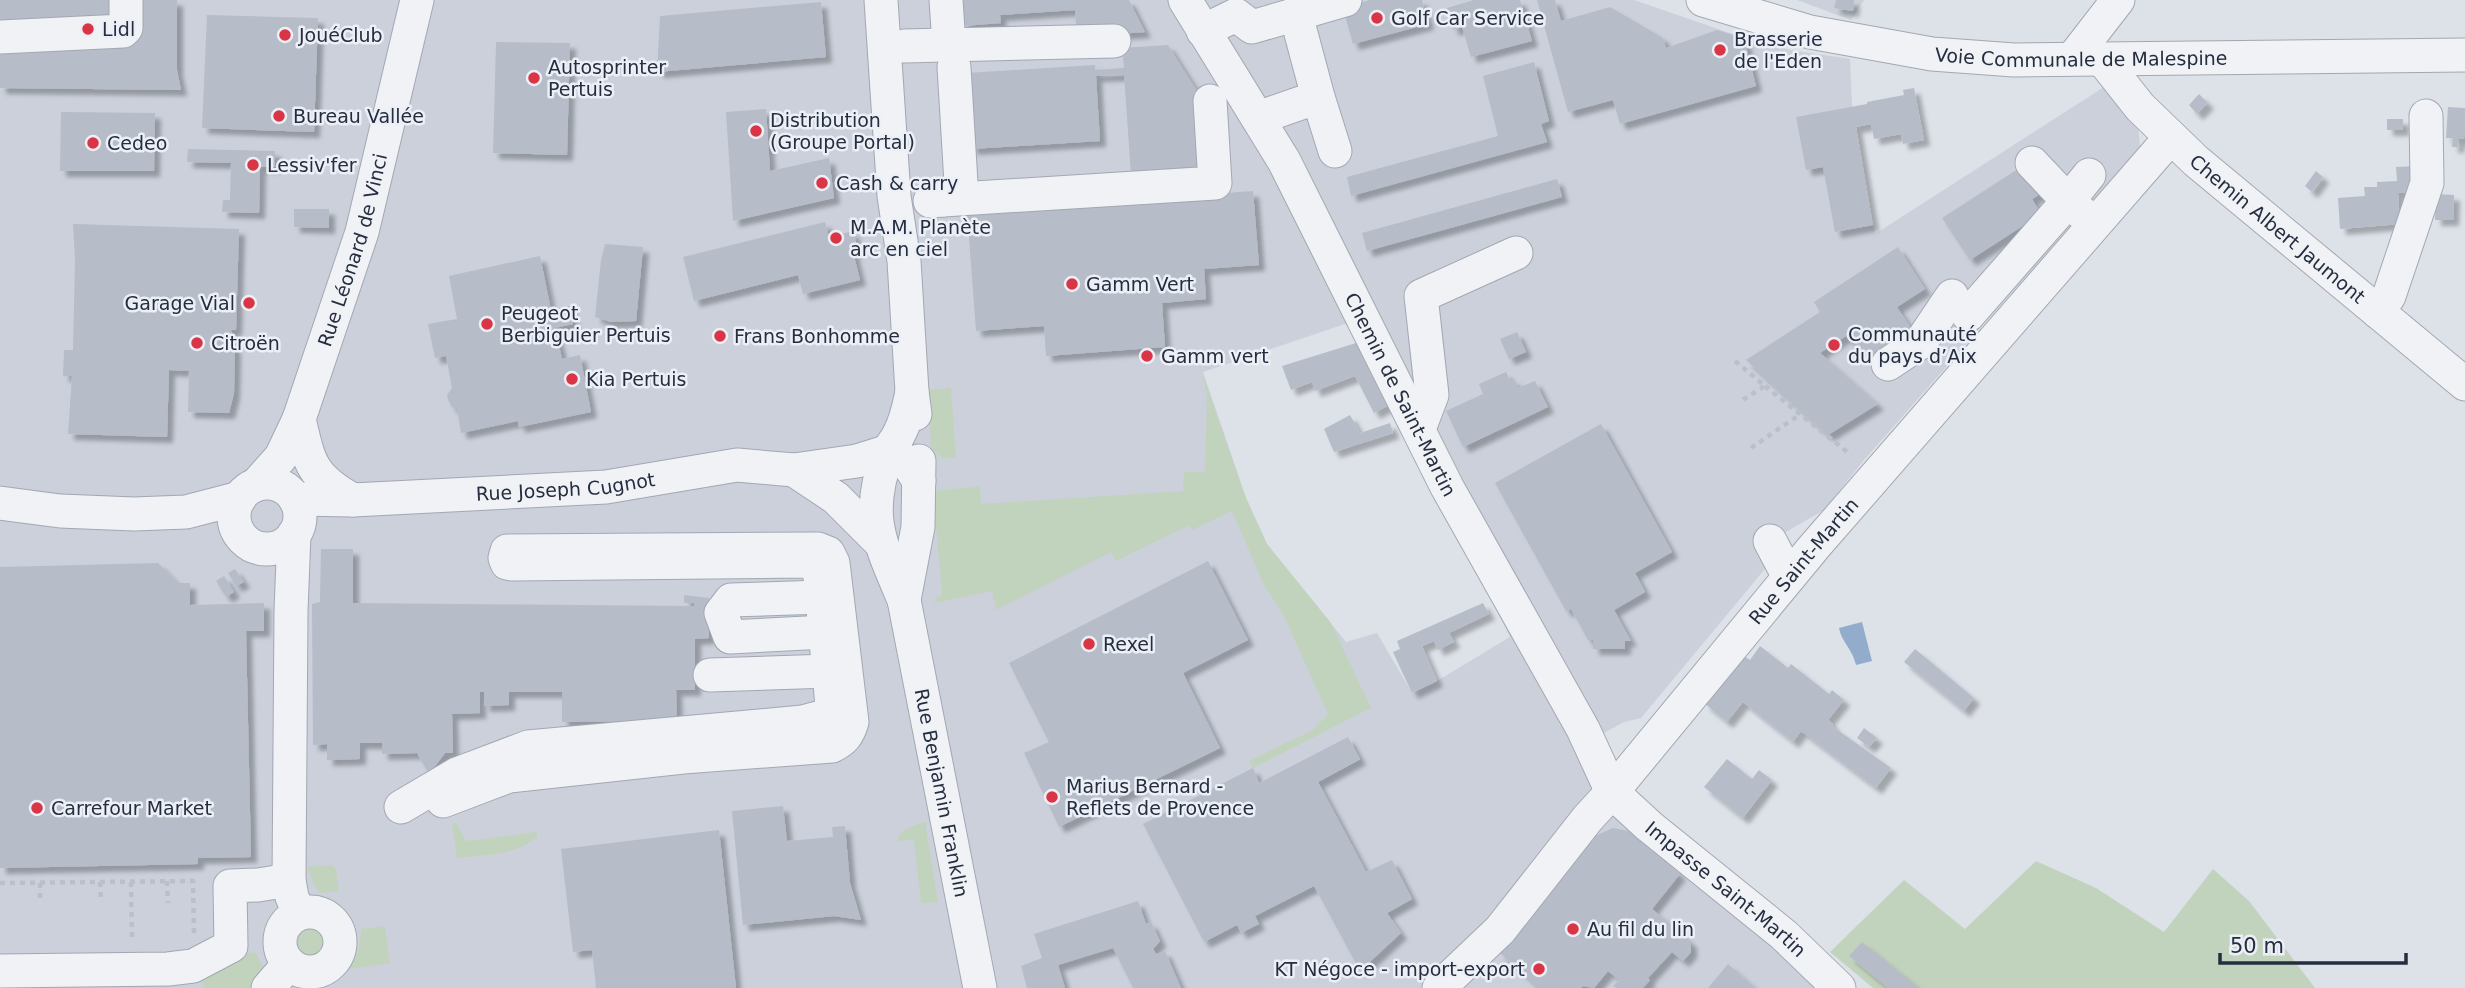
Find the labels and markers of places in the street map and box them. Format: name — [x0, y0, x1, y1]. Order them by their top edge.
place label: Golf Car Service — [1391, 7, 1544, 29]
marker: Golf Car Service — [1369, 10, 1385, 26]
place label: Lidl — [102, 18, 135, 40]
marker: Lidl — [80, 21, 96, 37]
place label: JouéClub — [298, 24, 383, 46]
marker: JouéClub — [277, 27, 293, 43]
place label: Brasserie de l'Eden — [1734, 28, 1823, 72]
marker: Brasserie de l'Eden — [1712, 42, 1728, 58]
place label: Autosprinter Pertuis — [548, 56, 666, 100]
marker: Autosprinter Pertuis — [526, 70, 542, 86]
place label: Bureau Vallée — [293, 105, 424, 127]
marker: Bureau Vallée — [271, 108, 287, 124]
place label: Distribution (Groupe Portal) — [770, 109, 915, 153]
marker: Distribution (Groupe Portal) — [748, 123, 764, 139]
place label: Cedeo — [107, 132, 167, 154]
marker: Cedeo — [85, 135, 101, 151]
place label: Lessiv'fer — [267, 154, 357, 176]
marker: Lessiv'fer — [245, 157, 261, 173]
place label: Cash & carry — [836, 172, 958, 194]
marker: Cash & carry — [814, 175, 830, 191]
place label: M.A.M. Planète arc en ciel — [850, 216, 991, 260]
marker: M.A.M. Planète arc en ciel — [828, 230, 844, 246]
place label: Gamm Vert — [1086, 273, 1194, 295]
marker: Gamm Vert — [1064, 276, 1080, 292]
place label: Garage Vial — [125, 292, 235, 314]
marker: Garage Vial — [241, 295, 257, 311]
place label: Peugeot Berbiguier Pertuis — [501, 302, 671, 346]
marker: Peugeot Berbiguier Pertuis — [479, 316, 495, 332]
place label: Communauté du pays d’Aix — [1848, 323, 1977, 367]
place label: Frans Bonhomme — [734, 325, 900, 347]
marker: Frans Bonhomme — [712, 328, 728, 344]
place label: Citroën — [211, 332, 280, 354]
marker: Citroën — [189, 335, 205, 351]
marker: Communauté du pays d’Aix — [1826, 337, 1842, 353]
place label: Gamm vert — [1161, 345, 1269, 367]
marker: Gamm vert — [1139, 348, 1155, 364]
place label: Kia Pertuis — [586, 368, 686, 390]
marker: Kia Pertuis — [564, 371, 580, 387]
place label: Rexel — [1103, 633, 1154, 655]
marker: Rexel — [1081, 636, 1097, 652]
place label: Marius Bernard - Reflets de Provence — [1066, 775, 1254, 819]
marker: Marius Bernard - Reflets de Provence — [1044, 789, 1060, 805]
place label: Carrefour Market — [51, 797, 212, 819]
marker: Carrefour Market — [29, 800, 45, 816]
place label: Au fil du lin — [1587, 918, 1694, 940]
marker: Au fil du lin — [1565, 921, 1581, 937]
place label: KT Négoce - import-export — [1275, 958, 1525, 980]
marker: KT Négoce - import-export — [1531, 961, 1547, 977]

